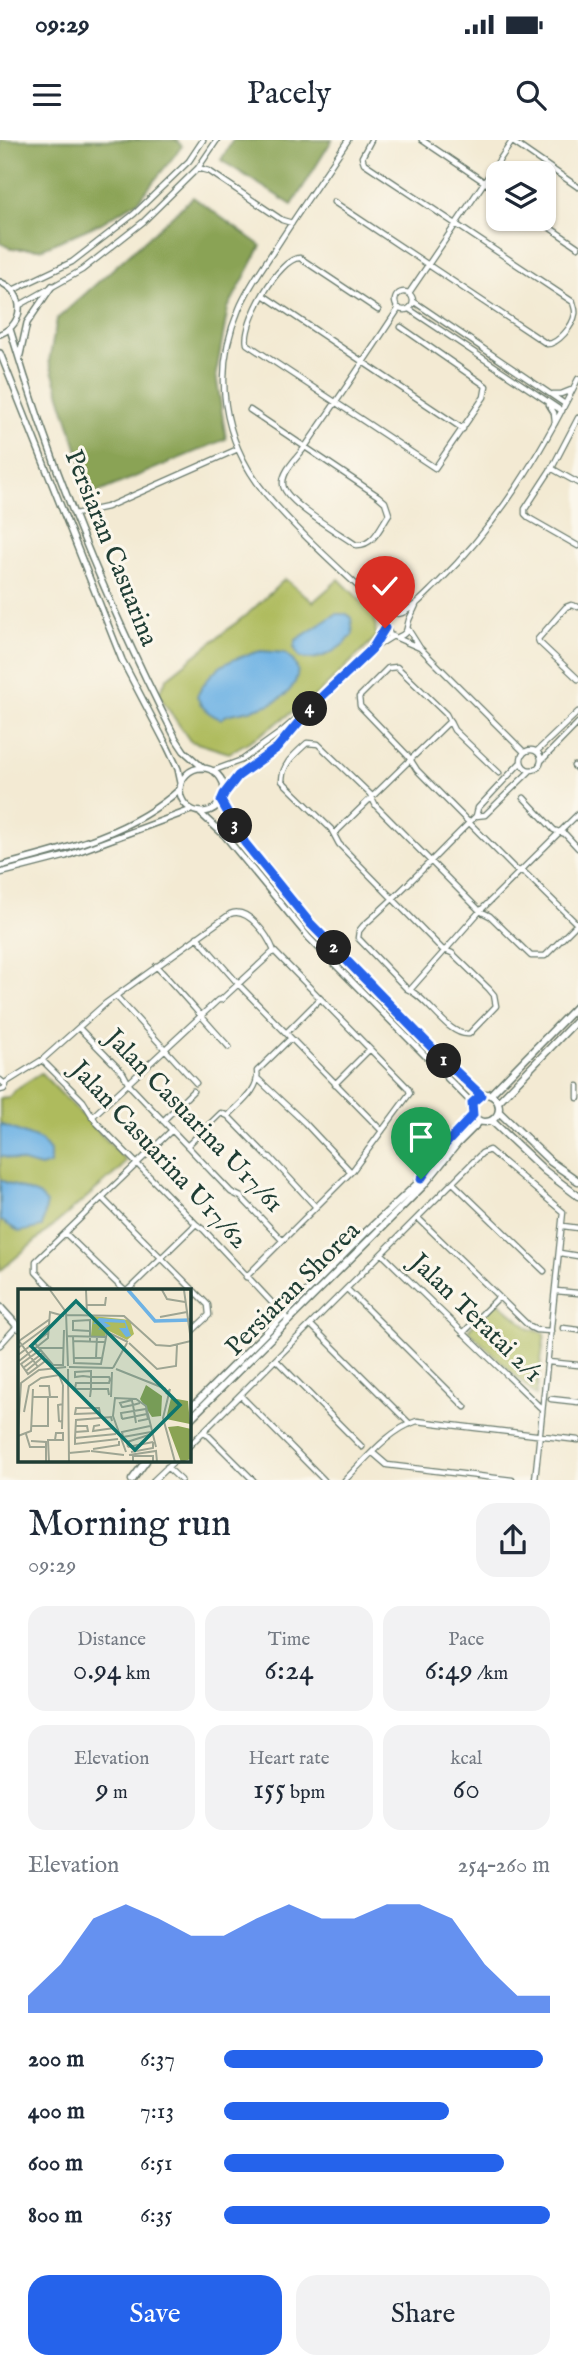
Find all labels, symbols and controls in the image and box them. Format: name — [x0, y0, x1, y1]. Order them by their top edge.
text: 09:29 — [35, 8, 90, 41]
text: Pacely — [247, 74, 331, 115]
icon: menu — [28, 76, 66, 114]
icon: search — [512, 76, 550, 114]
map controls — [486, 161, 556, 231]
button: layers — [486, 161, 556, 231]
street label: Persiaran Casuarina — [57, 445, 166, 652]
pin — [355, 556, 415, 628]
icon: check — [366, 567, 404, 605]
pin: 4 — [292, 692, 328, 726]
text: 4 — [305, 696, 314, 720]
pin: 3 — [218, 808, 252, 844]
text: 3 — [231, 813, 238, 837]
pin: 2 — [316, 930, 352, 966]
text: 2 — [329, 935, 338, 959]
street label: Jalan Casuarina U17/61 — [96, 1020, 290, 1220]
pin: 1 — [426, 1044, 462, 1079]
text: 1 — [440, 1048, 447, 1072]
street label: Jalan Casuarina U17/62 — [61, 1052, 255, 1256]
pin — [391, 1107, 451, 1179]
icon: arrive — [402, 1118, 440, 1156]
street label: Persiaran Shorea — [219, 1214, 368, 1363]
street label: Jalan Teratai 2/1 — [401, 1244, 549, 1390]
inset map — [18, 1289, 191, 1462]
text: Morning run — [28, 1501, 231, 1549]
button: share — [476, 1503, 550, 1577]
text: 09:29 — [28, 1551, 76, 1580]
text: Distance — [77, 1628, 146, 1652]
text: Time — [268, 1628, 310, 1652]
text: Pace — [448, 1628, 484, 1652]
text: 0.94 — [73, 1652, 122, 1690]
text: 6:24 — [264, 1652, 314, 1690]
text: 6:49 — [424, 1652, 473, 1690]
text: km — [122, 1662, 151, 1686]
text: /km — [473, 1662, 508, 1686]
text: Elevation — [74, 1747, 149, 1771]
text: Heart rate — [248, 1747, 330, 1771]
text: kcal — [450, 1747, 482, 1771]
text: 9 — [96, 1771, 109, 1809]
text: 155 — [253, 1771, 286, 1809]
text: 60 — [453, 1771, 480, 1809]
text: m — [109, 1781, 128, 1805]
text: bpm — [286, 1781, 325, 1805]
text: Elevation — [28, 1851, 119, 1880]
text: 254–260 m — [458, 1851, 550, 1880]
text: 200 m — [28, 2045, 84, 2074]
text: 6:37 — [140, 2045, 175, 2074]
text: 400 m — [28, 2097, 85, 2126]
text: 7:13 — [140, 2097, 174, 2126]
text: 600 m — [28, 2149, 83, 2178]
text: 6:51 — [140, 2149, 173, 2178]
text: 800 m — [28, 2201, 82, 2230]
text: 6:35 — [140, 2201, 173, 2230]
button: Save — [28, 2275, 282, 2355]
button: Share — [296, 2275, 550, 2355]

